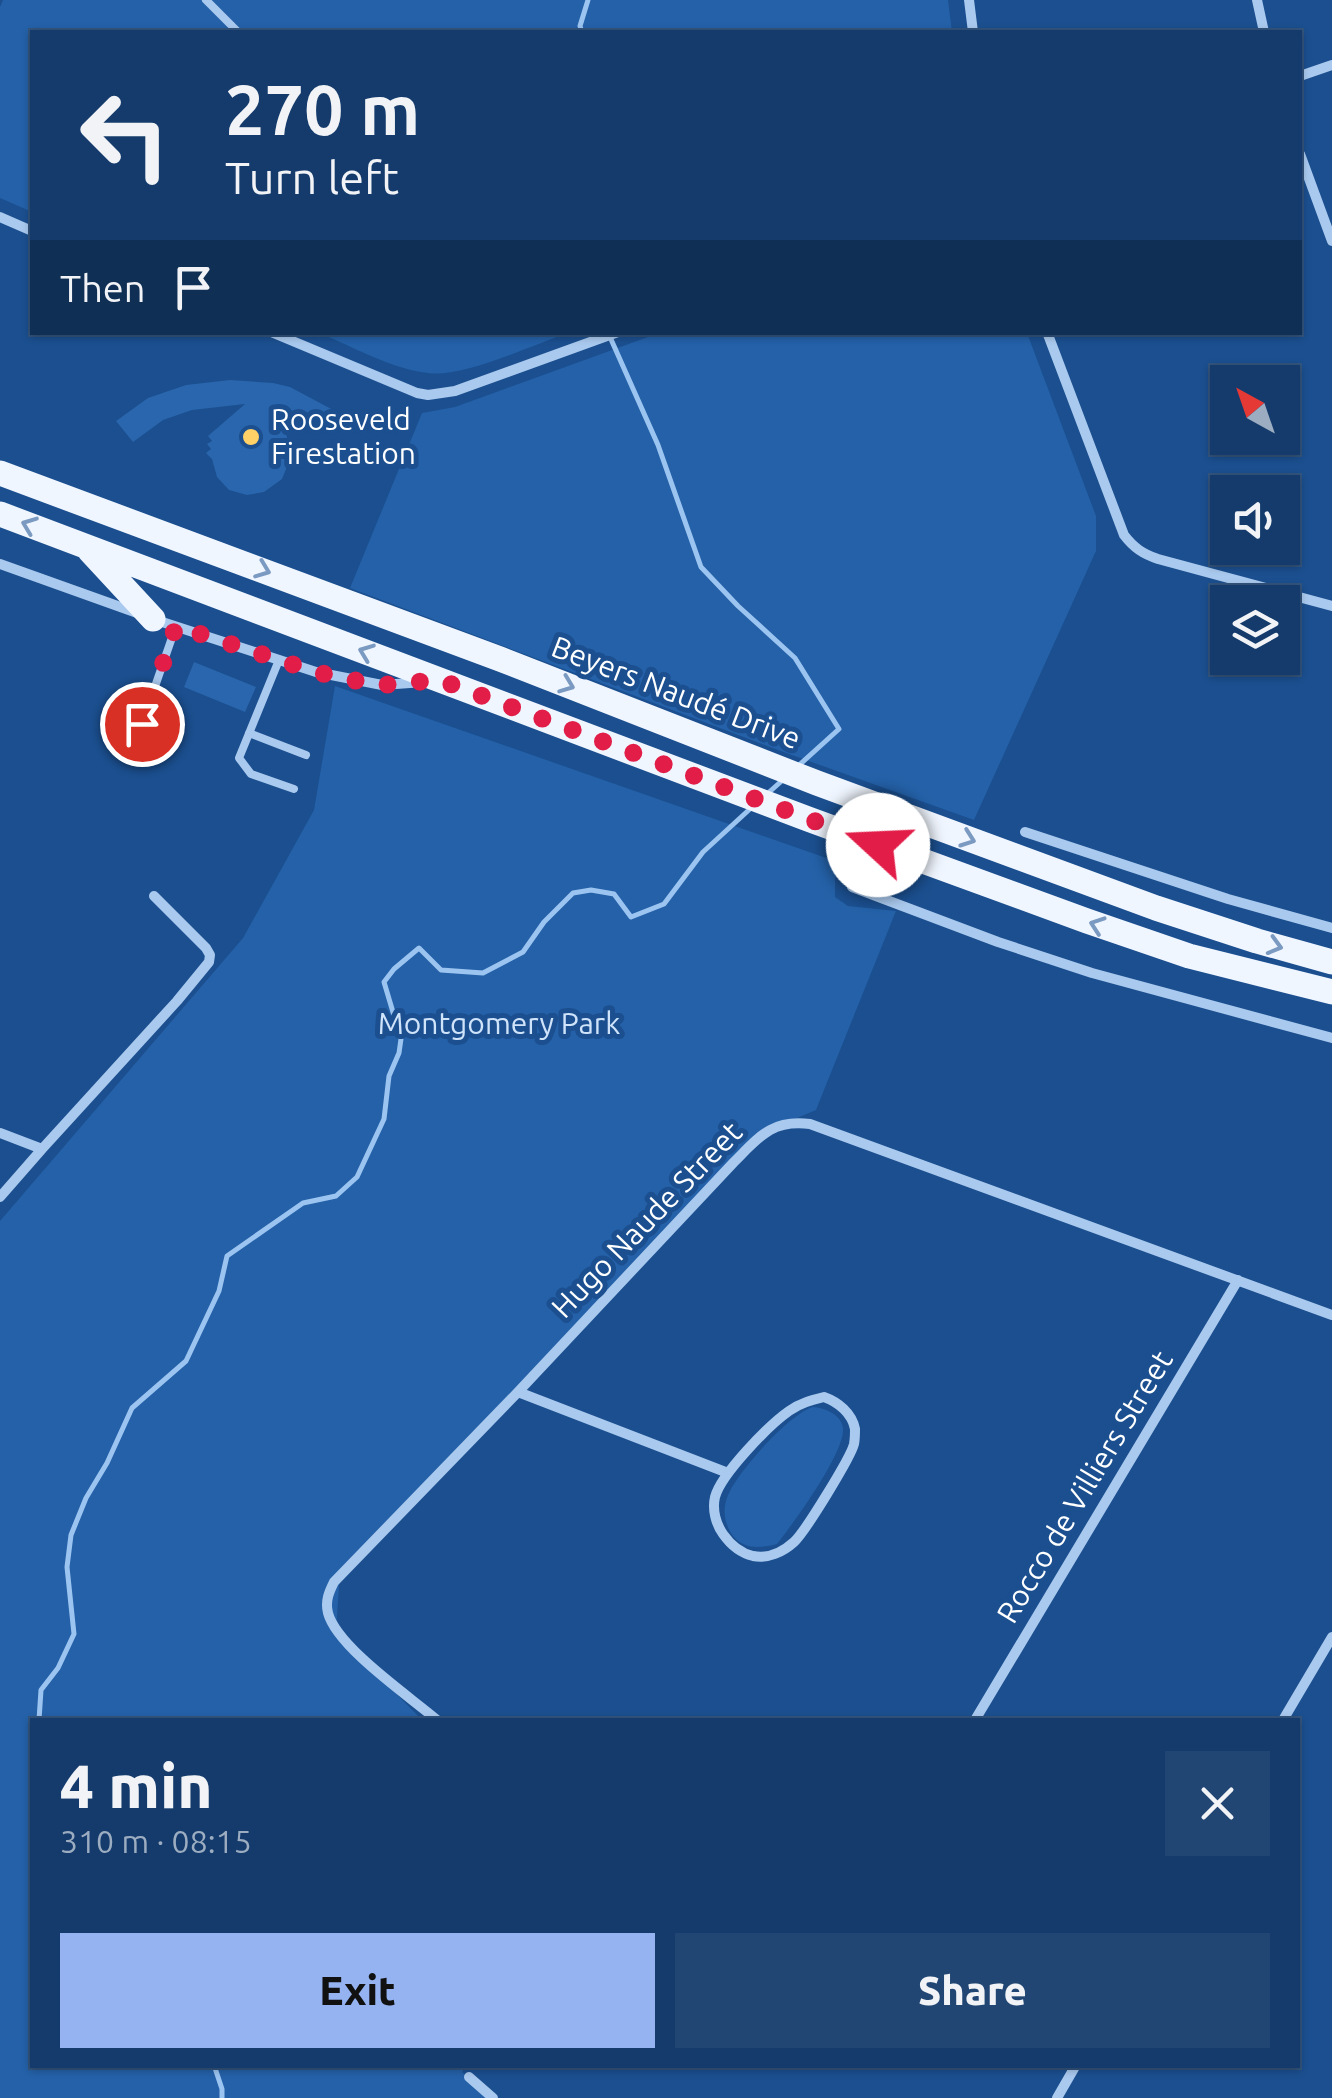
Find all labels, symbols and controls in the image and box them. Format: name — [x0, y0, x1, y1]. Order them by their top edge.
icon: left — [60, 70, 190, 200]
text: 270 m — [225, 70, 420, 148]
text: Turn left — [225, 152, 399, 203]
icon: arrive — [166, 260, 221, 315]
text: Then — [60, 267, 146, 309]
north arrow — [1210, 365, 1300, 455]
map controls — [1210, 365, 1300, 675]
place label: Rooseveld Firestation — [271, 402, 416, 470]
marker: Rooseveld Firestation — [240, 426, 262, 448]
button: sound — [1210, 475, 1300, 565]
one-way arrow — [22, 516, 39, 537]
one-way arrow — [253, 559, 270, 579]
button: layers — [1210, 585, 1300, 675]
street label: Beyers Naudé Drive — [547, 629, 806, 755]
one-way arrow — [359, 643, 376, 663]
one-way arrow — [557, 674, 574, 694]
pin — [100, 682, 185, 767]
icon: arrive — [115, 697, 170, 752]
position arrow — [826, 793, 930, 897]
one-way arrow — [959, 827, 976, 848]
one-way arrow — [1089, 916, 1106, 936]
one-way arrow — [1266, 934, 1283, 955]
park label: Montgomery Park — [378, 1006, 620, 1040]
street label: Hugo Naude Street — [544, 1114, 748, 1324]
street label: Rocco de Villiers Street — [989, 1344, 1179, 1629]
button: close — [1165, 1751, 1270, 1856]
text: 4 min — [60, 1752, 213, 1819]
text: 310 m · 08:15 — [60, 1823, 252, 1859]
button: Exit — [60, 1933, 655, 2048]
button: Share — [675, 1933, 1270, 2048]

